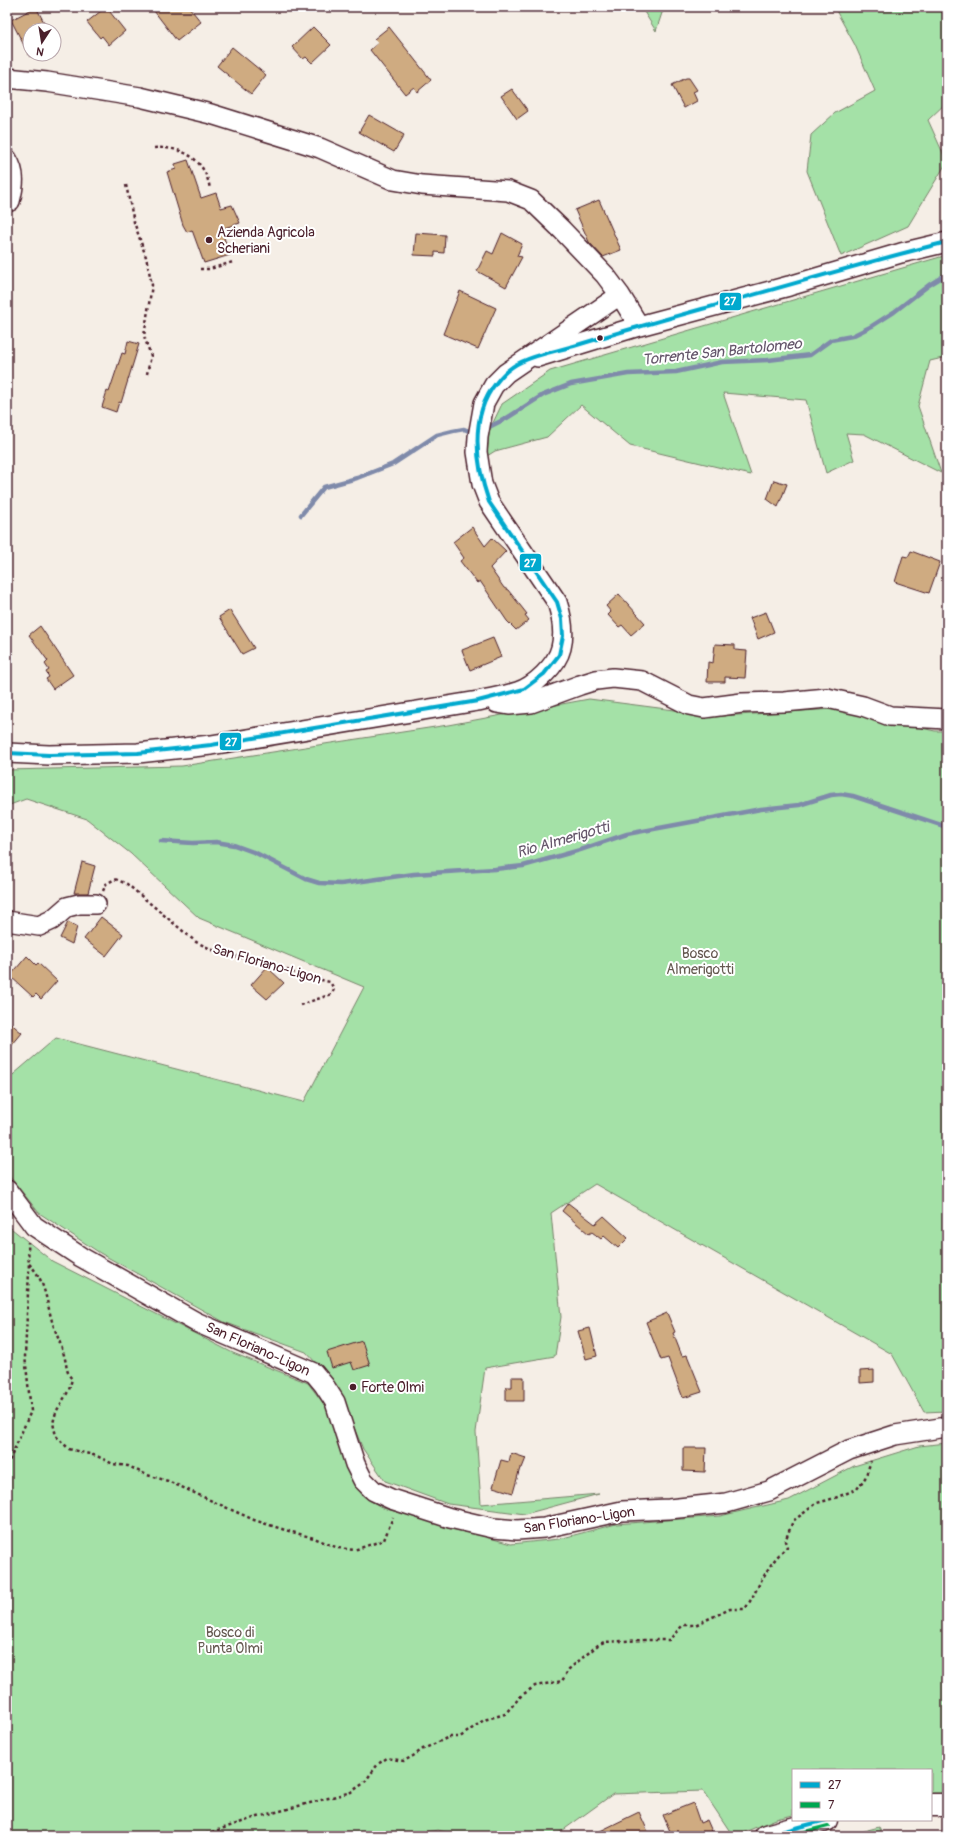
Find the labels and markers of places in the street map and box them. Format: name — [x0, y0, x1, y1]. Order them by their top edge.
place label: Azienda Agricola Scheriani — [217, 224, 315, 257]
marker: Azienda Agricola Scheriani — [204, 235, 214, 245]
unlabelled marker — [595, 333, 605, 343]
place label: Forte Olmi — [361, 1379, 424, 1396]
marker: Forte Olmi — [348, 1382, 358, 1392]

